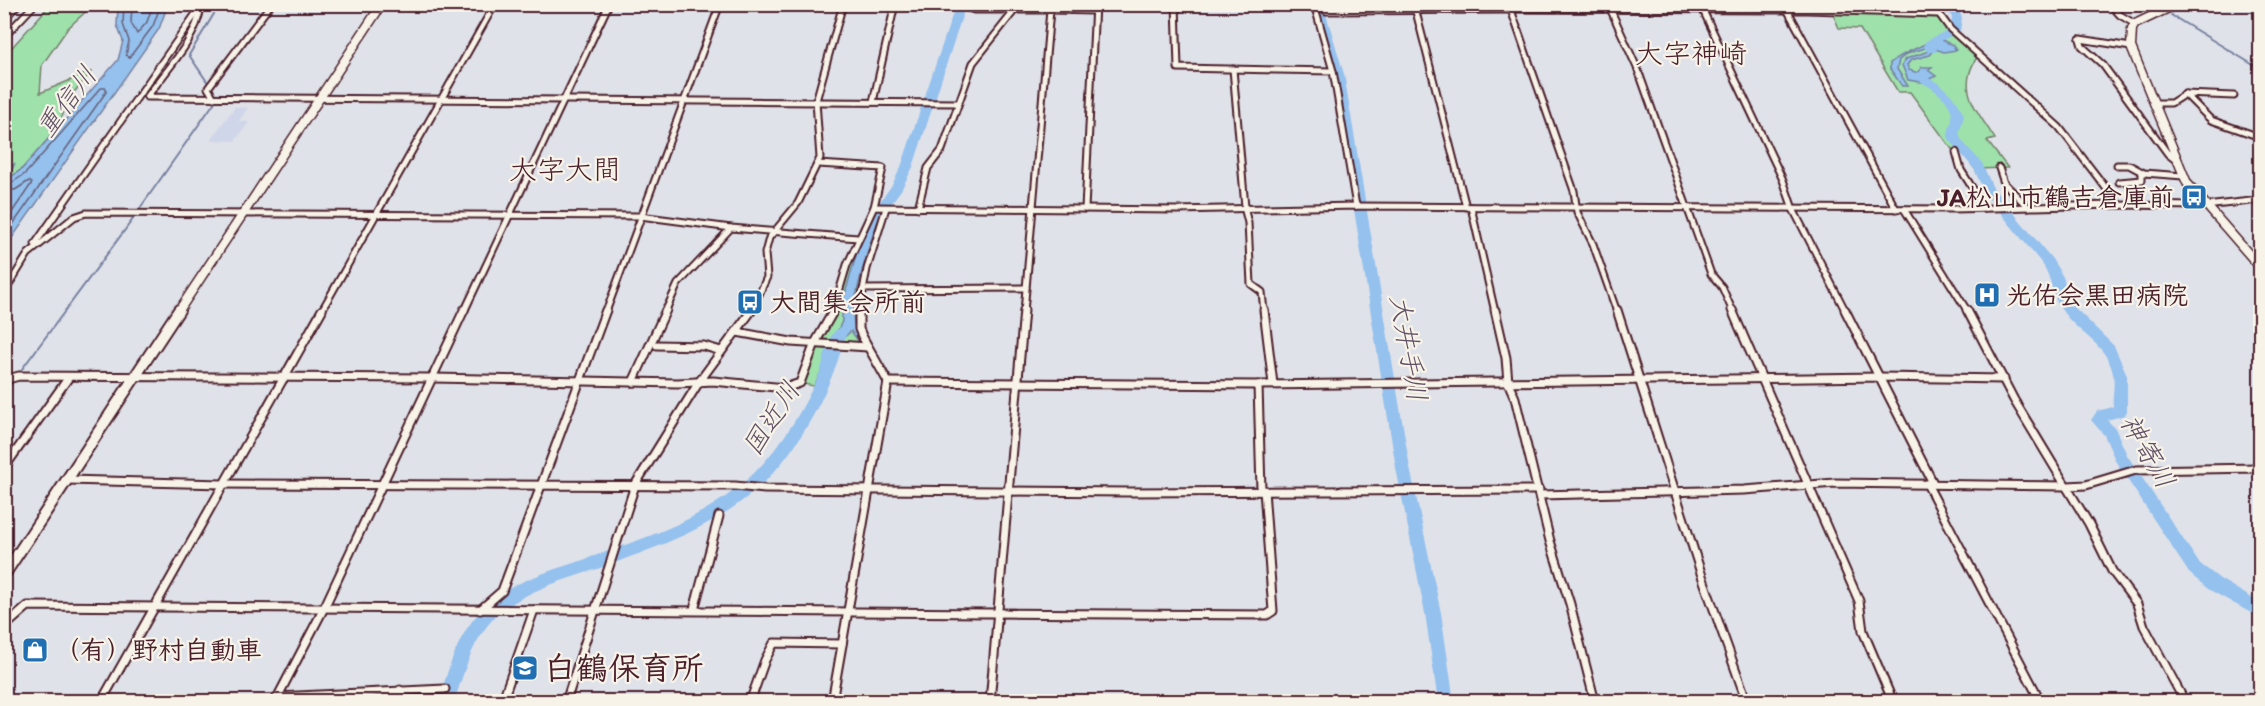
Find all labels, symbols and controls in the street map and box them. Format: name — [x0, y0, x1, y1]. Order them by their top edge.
district label: 大字神崎 — [1635, 36, 1747, 70]
water label: 重信川 — [28, 59, 104, 143]
district label: 大字大間 — [509, 152, 621, 186]
place label: JA松山市鶴吉倉庫前 — [1936, 181, 2174, 213]
bus stop icon: JA松山市鶴吉倉庫前 — [2179, 182, 2209, 212]
place label: 光佑会黒田病院 — [2006, 279, 2188, 311]
hospital icon: 光佑会黒田病院 — [1972, 280, 2002, 310]
place label: 大間集会所前 — [770, 286, 926, 318]
bus stop icon: 大間集会所前 — [735, 287, 765, 317]
water label: 大井手川 — [1383, 292, 1435, 404]
water label: 国近川 — [735, 375, 807, 461]
water label: 神寄川 — [2113, 408, 2183, 494]
place label: （有）野村自動車 — [54, 634, 262, 666]
shop icon: （有）野村自動車 — [20, 635, 50, 665]
place label: 白鶴保育所 — [544, 649, 704, 687]
school or university icon: 白鶴保育所 — [510, 653, 540, 683]

